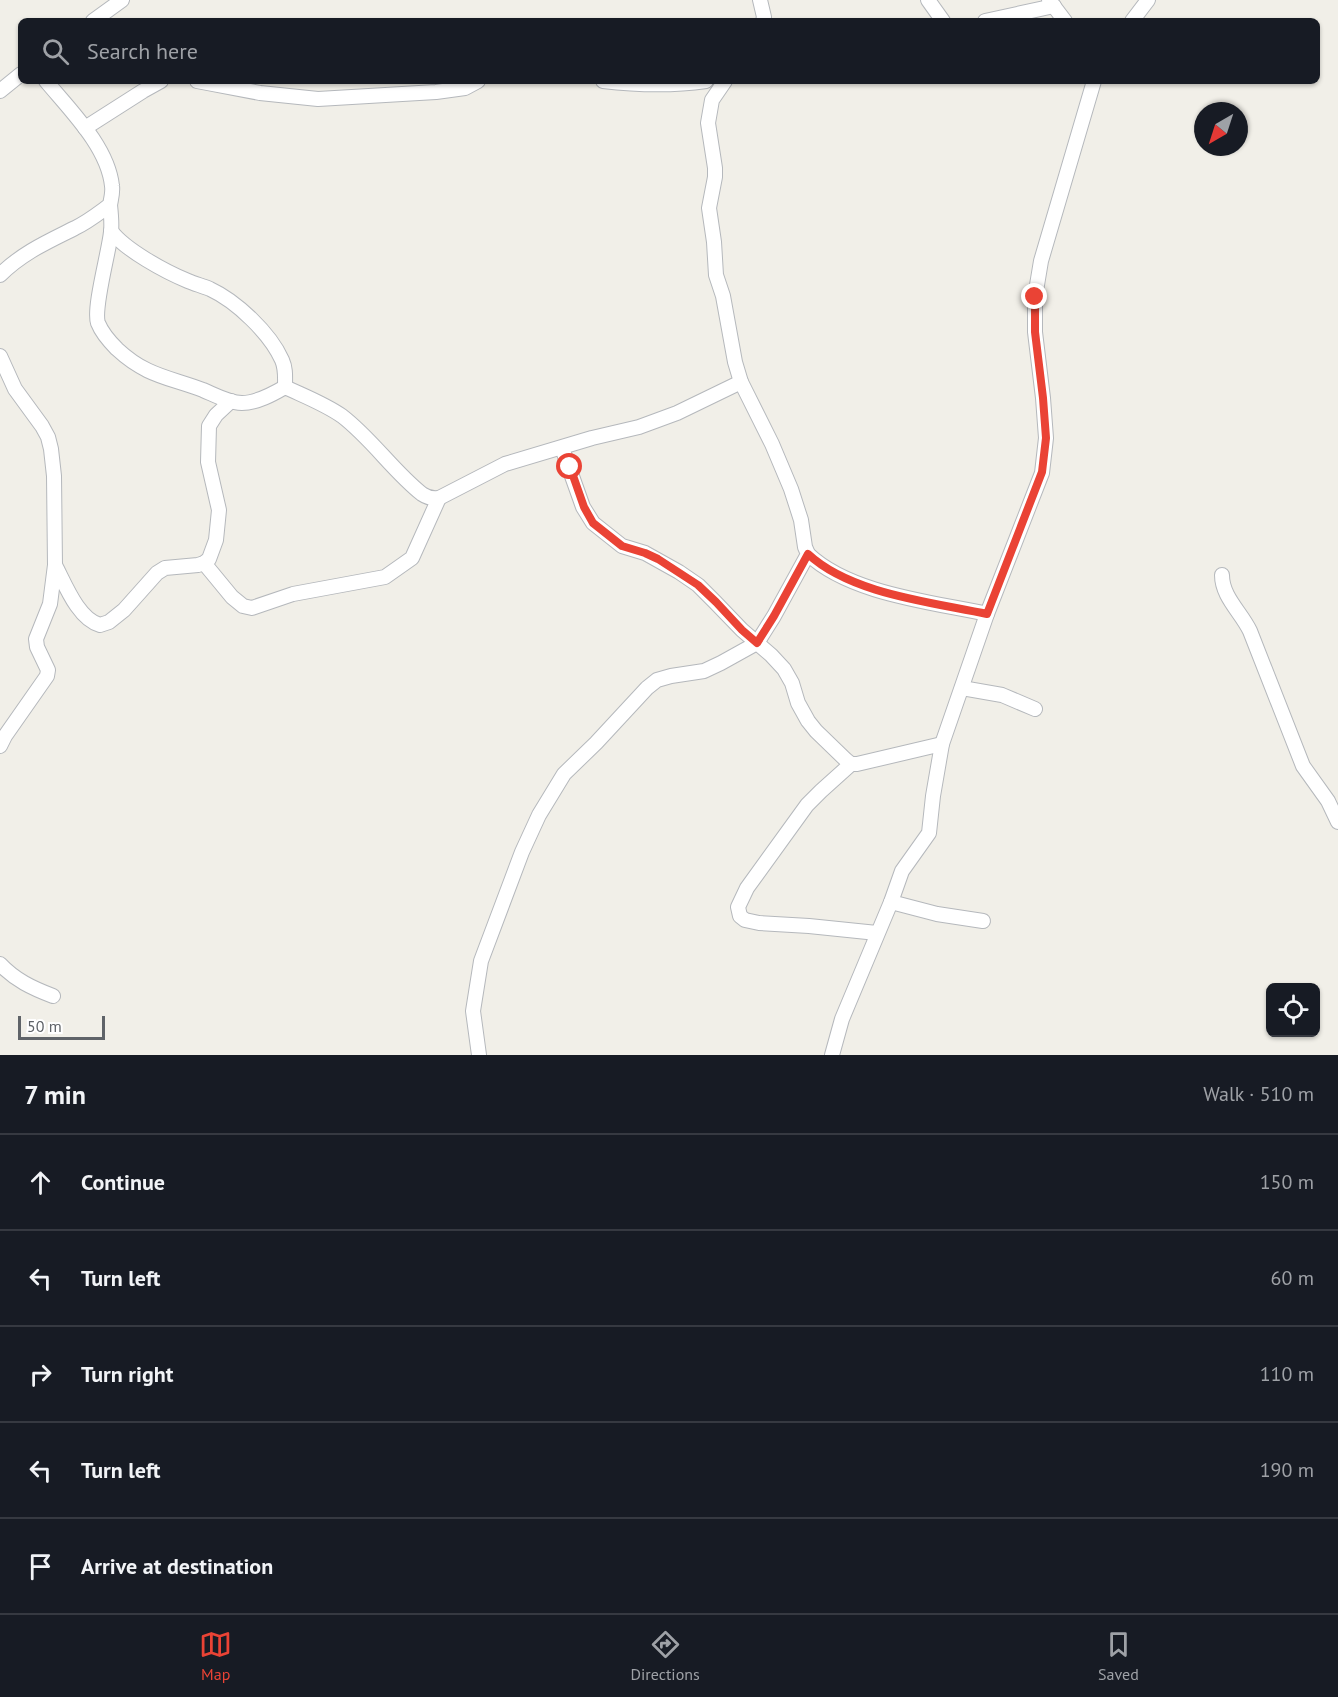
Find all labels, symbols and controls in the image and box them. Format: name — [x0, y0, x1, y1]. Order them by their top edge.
search box — [18, 18, 1320, 84]
icon: search — [39, 35, 72, 68]
text: Search here — [87, 37, 198, 65]
north arrow — [1194, 102, 1248, 156]
route end — [1021, 283, 1047, 309]
route start — [556, 453, 582, 479]
map controls — [1266, 983, 1320, 1037]
button: locate — [1266, 983, 1320, 1037]
scale bar — [18, 1013, 105, 1040]
text: 50 m — [27, 1016, 62, 1036]
text: 7 min — [24, 1078, 86, 1111]
text: Walk · 510 m — [1203, 1081, 1314, 1107]
icon: ahead — [24, 1166, 57, 1199]
text: Continue — [81, 1168, 165, 1196]
text: 150 m — [1260, 1169, 1314, 1195]
icon: left — [24, 1262, 57, 1295]
text: Turn left — [81, 1264, 161, 1292]
text: 60 m — [1271, 1265, 1314, 1291]
icon: right — [24, 1358, 57, 1391]
text: Turn right — [81, 1360, 173, 1388]
text: 110 m — [1260, 1361, 1314, 1387]
icon: left — [24, 1454, 57, 1487]
text: Turn left — [81, 1456, 161, 1484]
text: 190 m — [1260, 1457, 1314, 1483]
icon: arrive — [24, 1550, 57, 1583]
text: Arrive at destination — [81, 1552, 273, 1580]
tab: Map — [199, 1628, 232, 1684]
tab: Directions — [631, 1628, 700, 1684]
tab: Saved — [1098, 1628, 1139, 1684]

